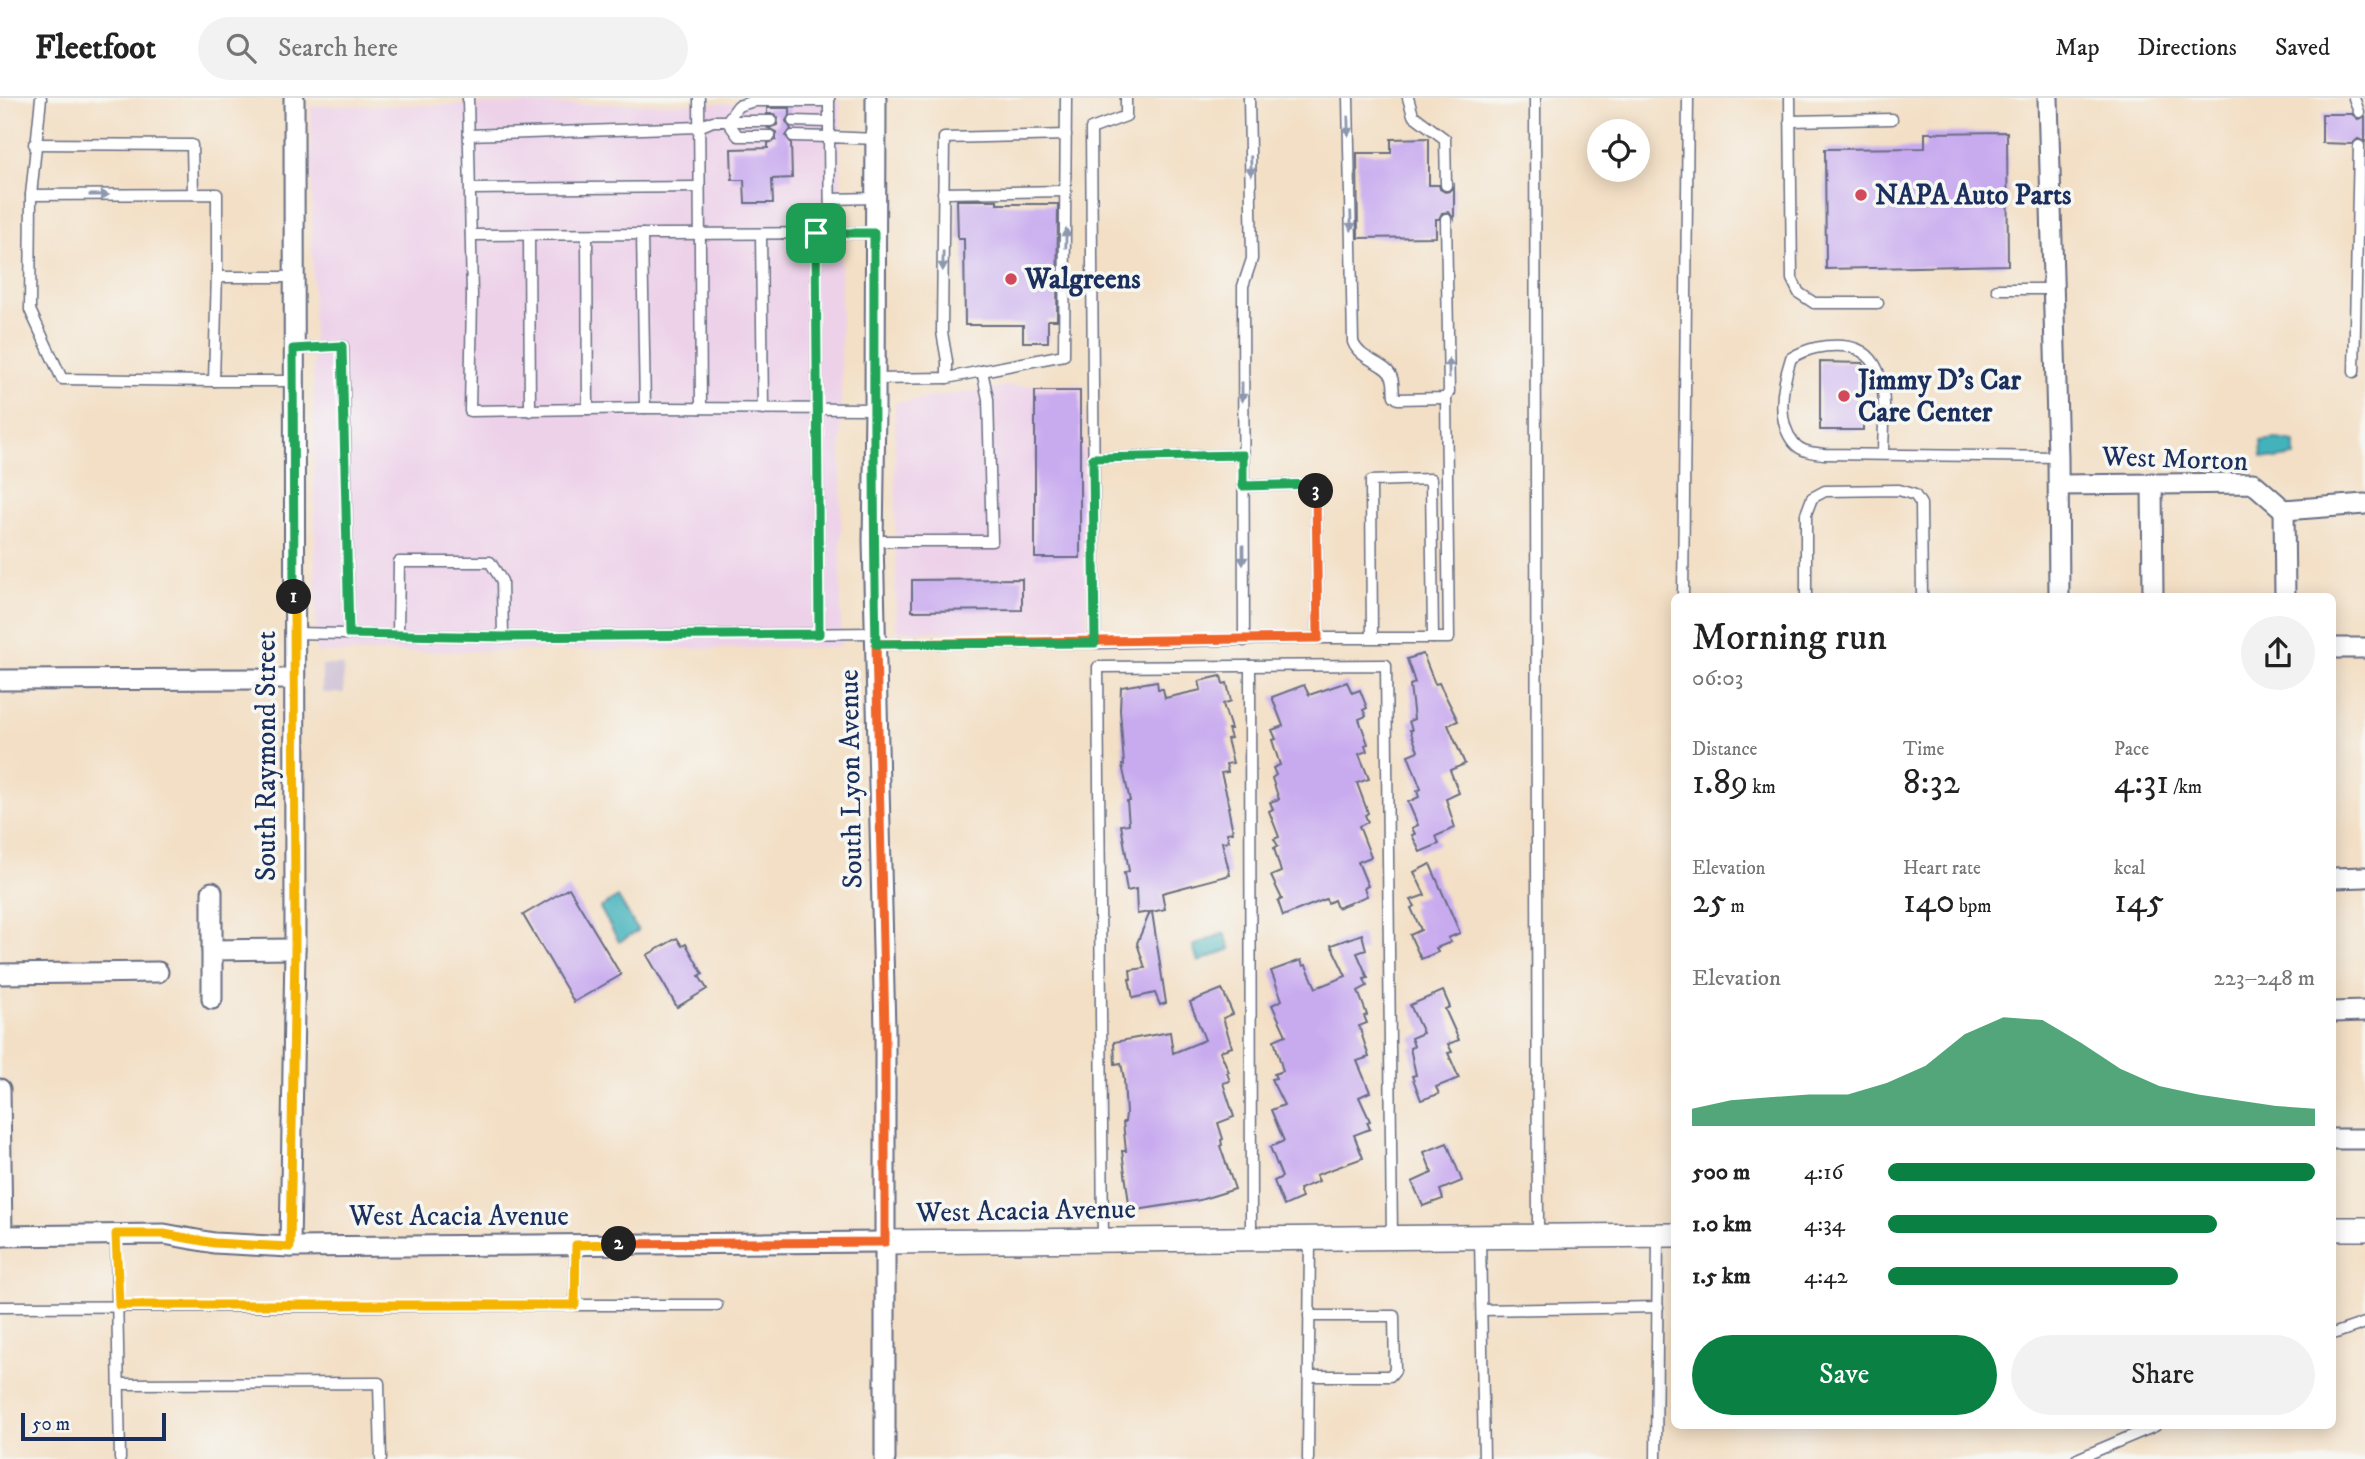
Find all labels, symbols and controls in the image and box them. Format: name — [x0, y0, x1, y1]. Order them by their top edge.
search box — [198, 17, 688, 80]
text: Fleetfoot — [35, 28, 156, 69]
icon: search — [222, 29, 260, 67]
text: Search here — [278, 32, 398, 65]
text: Map — [2055, 33, 2100, 63]
text: Directions — [2138, 33, 2237, 63]
text: Saved — [2275, 33, 2330, 63]
one-way arrow — [1343, 115, 1354, 137]
map controls — [1587, 119, 1650, 182]
button: locate — [1587, 119, 1650, 182]
one-way arrow — [1245, 155, 1257, 177]
place label: NAPA Auto Parts — [1875, 178, 2072, 213]
marker: NAPA Auto Parts — [1853, 187, 1869, 203]
one-way arrow — [88, 189, 110, 201]
pin — [786, 203, 846, 263]
one-way arrow — [1345, 211, 1356, 233]
icon: arrive — [797, 214, 835, 252]
one-way arrow — [1060, 227, 1072, 249]
one-way arrow — [937, 250, 949, 272]
place label: Walgreens — [1024, 262, 1141, 297]
marker: Walgreens — [1003, 271, 1019, 287]
one-way arrow — [1443, 357, 1455, 379]
place label: Jimmy D's Car Care Center — [1855, 363, 2021, 430]
one-way arrow — [1236, 381, 1248, 403]
marker: Jimmy D's Car Care Center — [1836, 388, 1852, 404]
street label: West Morton — [2100, 439, 2249, 479]
pin: 3 — [1298, 474, 1334, 508]
text: 3 — [1312, 479, 1319, 502]
one-way arrow — [1237, 544, 1249, 566]
pin: 1 — [276, 580, 312, 614]
text: 1 — [290, 585, 297, 608]
text: Morning run — [1692, 614, 1887, 662]
button: share — [2241, 616, 2315, 690]
street label: South Raymond Street — [249, 631, 284, 881]
text: 06:03 — [1692, 664, 1743, 693]
street label: South Lyon Avenue — [832, 669, 870, 889]
text: Distance — [1692, 738, 1757, 761]
text: Time — [1903, 738, 1944, 761]
text: Pace — [2114, 738, 2149, 761]
text: 1.89 — [1692, 761, 1748, 805]
text: 8:32 — [1903, 761, 1960, 805]
text: 4:31 — [2114, 761, 2169, 805]
text: km — [1748, 776, 1776, 799]
text: /km — [2169, 776, 2202, 799]
text: Elevation — [1692, 857, 1766, 880]
text: Heart rate — [1903, 857, 1981, 880]
text: kcal — [2114, 857, 2145, 880]
text: 25 — [1692, 880, 1726, 924]
text: 140 — [1903, 880, 1955, 924]
text: 145 — [2114, 880, 2164, 924]
text: m — [1726, 895, 1745, 918]
text: bpm — [1955, 895, 1992, 918]
text: Elevation — [1692, 964, 1781, 993]
text: 223–248 m — [2213, 964, 2315, 993]
text: 500 m — [1692, 1158, 1750, 1187]
text: 4:16 — [1804, 1158, 1844, 1187]
street label: West Acacia Avenue — [915, 1192, 1136, 1230]
street label: West Acacia Avenue — [348, 1199, 569, 1234]
text: 1.0 km — [1692, 1210, 1752, 1239]
text: 4:34 — [1804, 1210, 1845, 1239]
pin: 2 — [602, 1226, 636, 1262]
text: 2 — [614, 1232, 623, 1255]
text: 1.5 km — [1692, 1262, 1751, 1291]
text: 4:42 — [1804, 1262, 1848, 1291]
button: Save — [1692, 1335, 1997, 1415]
button: Share — [2011, 1335, 2315, 1415]
scale bar — [21, 1410, 166, 1442]
text: 50 m — [32, 1413, 70, 1436]

